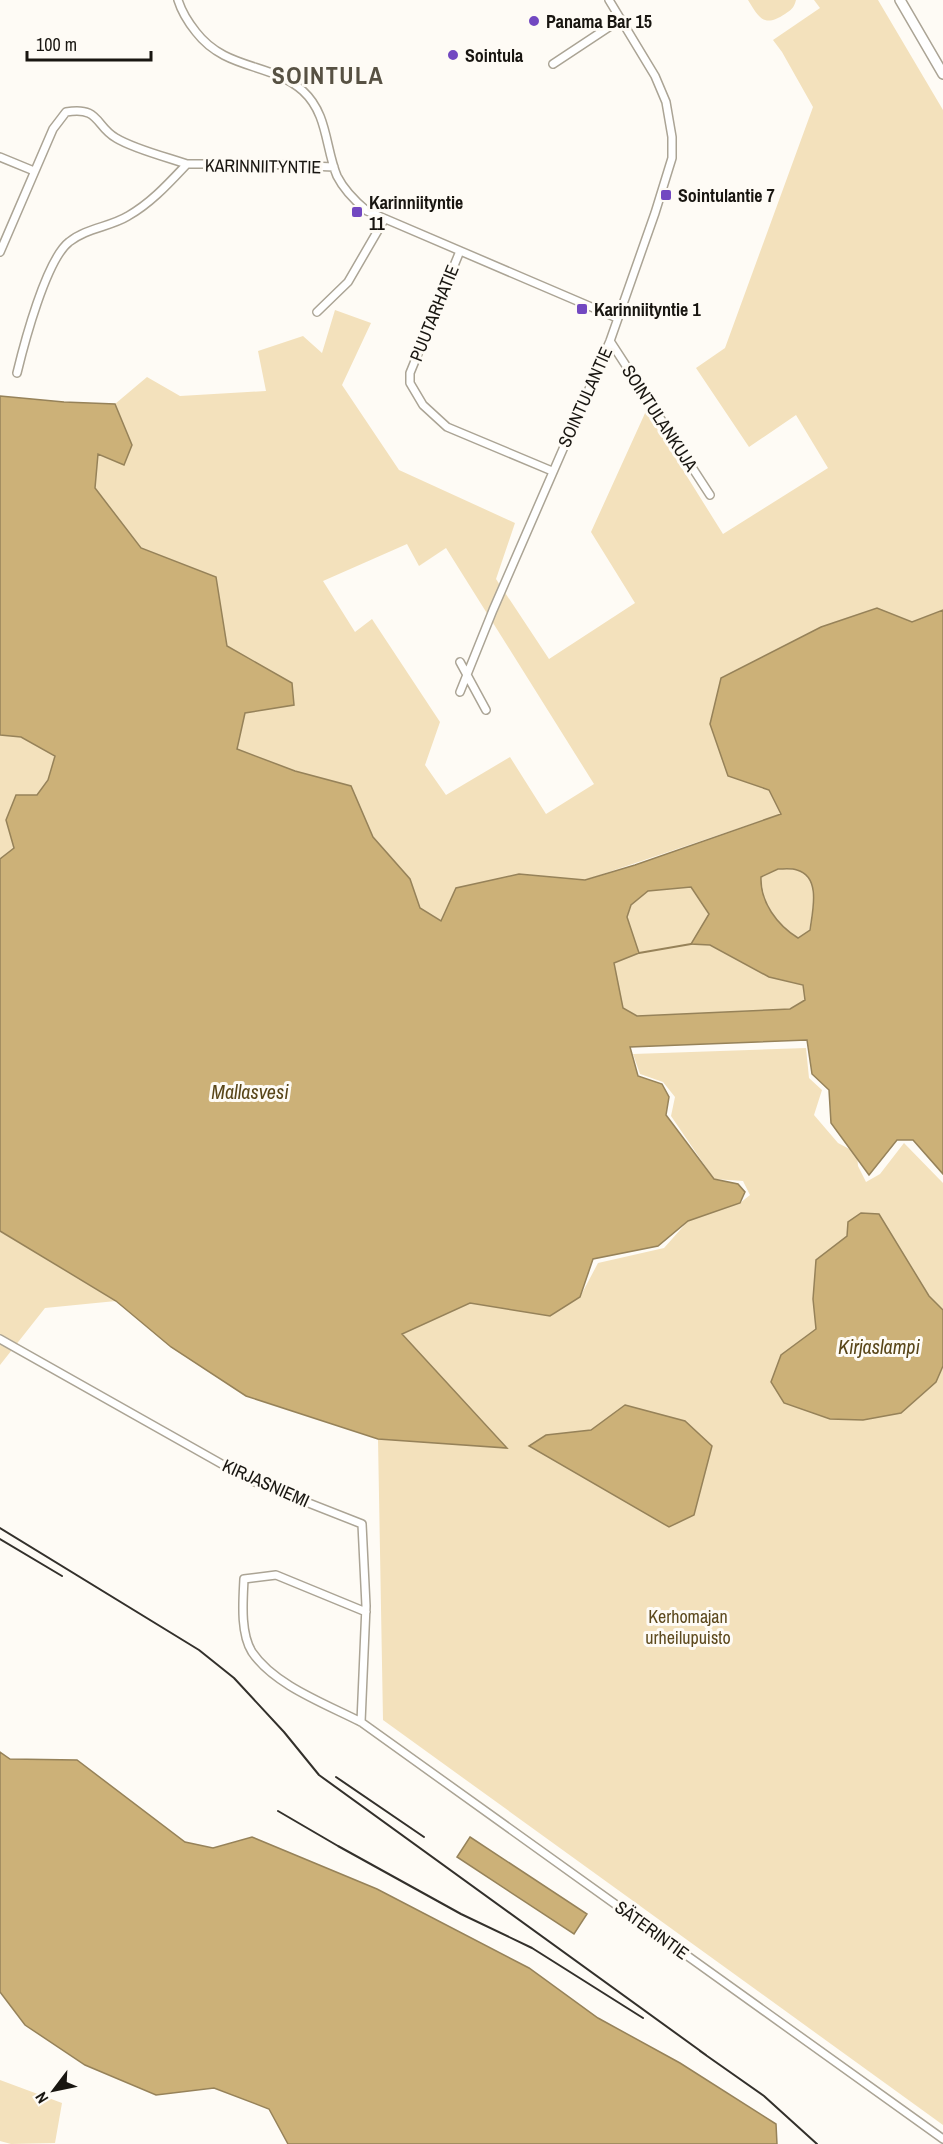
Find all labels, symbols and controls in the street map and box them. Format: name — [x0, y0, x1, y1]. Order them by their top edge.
place label: Panama Bar 15 — [546, 9, 652, 34]
marker: Panama Bar 15 — [527, 14, 541, 28]
scale bar — [27, 24, 152, 62]
text: 100 m — [36, 32, 77, 57]
place label: Sointula — [465, 43, 524, 68]
marker: Sointula — [446, 48, 460, 62]
district label: SOINTULA — [272, 59, 384, 91]
street label: KARINNIITYNTIE — [205, 152, 321, 180]
place label: Sointulantie 7 — [678, 183, 775, 208]
marker: Sointulantie 7 — [659, 188, 673, 202]
place label: Karinniityntie 11 — [369, 190, 463, 236]
marker: Karinniityntie 11 — [350, 205, 364, 219]
street label: PUUTARHATIE — [403, 261, 465, 365]
place label: Karinniityntie 1 — [594, 297, 701, 322]
marker: Karinniityntie 1 — [575, 302, 589, 316]
street label: SOINTULANTIE — [552, 343, 618, 451]
street label: SOINTULANKUJA — [616, 360, 704, 476]
water label: Mallasvesi — [211, 1078, 289, 1105]
water label: Kirjaslampi — [838, 1333, 920, 1360]
street label: KIRJASNIEMI — [219, 1453, 313, 1513]
park label: Kerhomajan urheilupuisto — [645, 1604, 731, 1650]
street label: SÄTERINTIE — [610, 1895, 694, 1965]
north arrow — [24, 2060, 84, 2120]
text: N — [29, 2088, 53, 2108]

